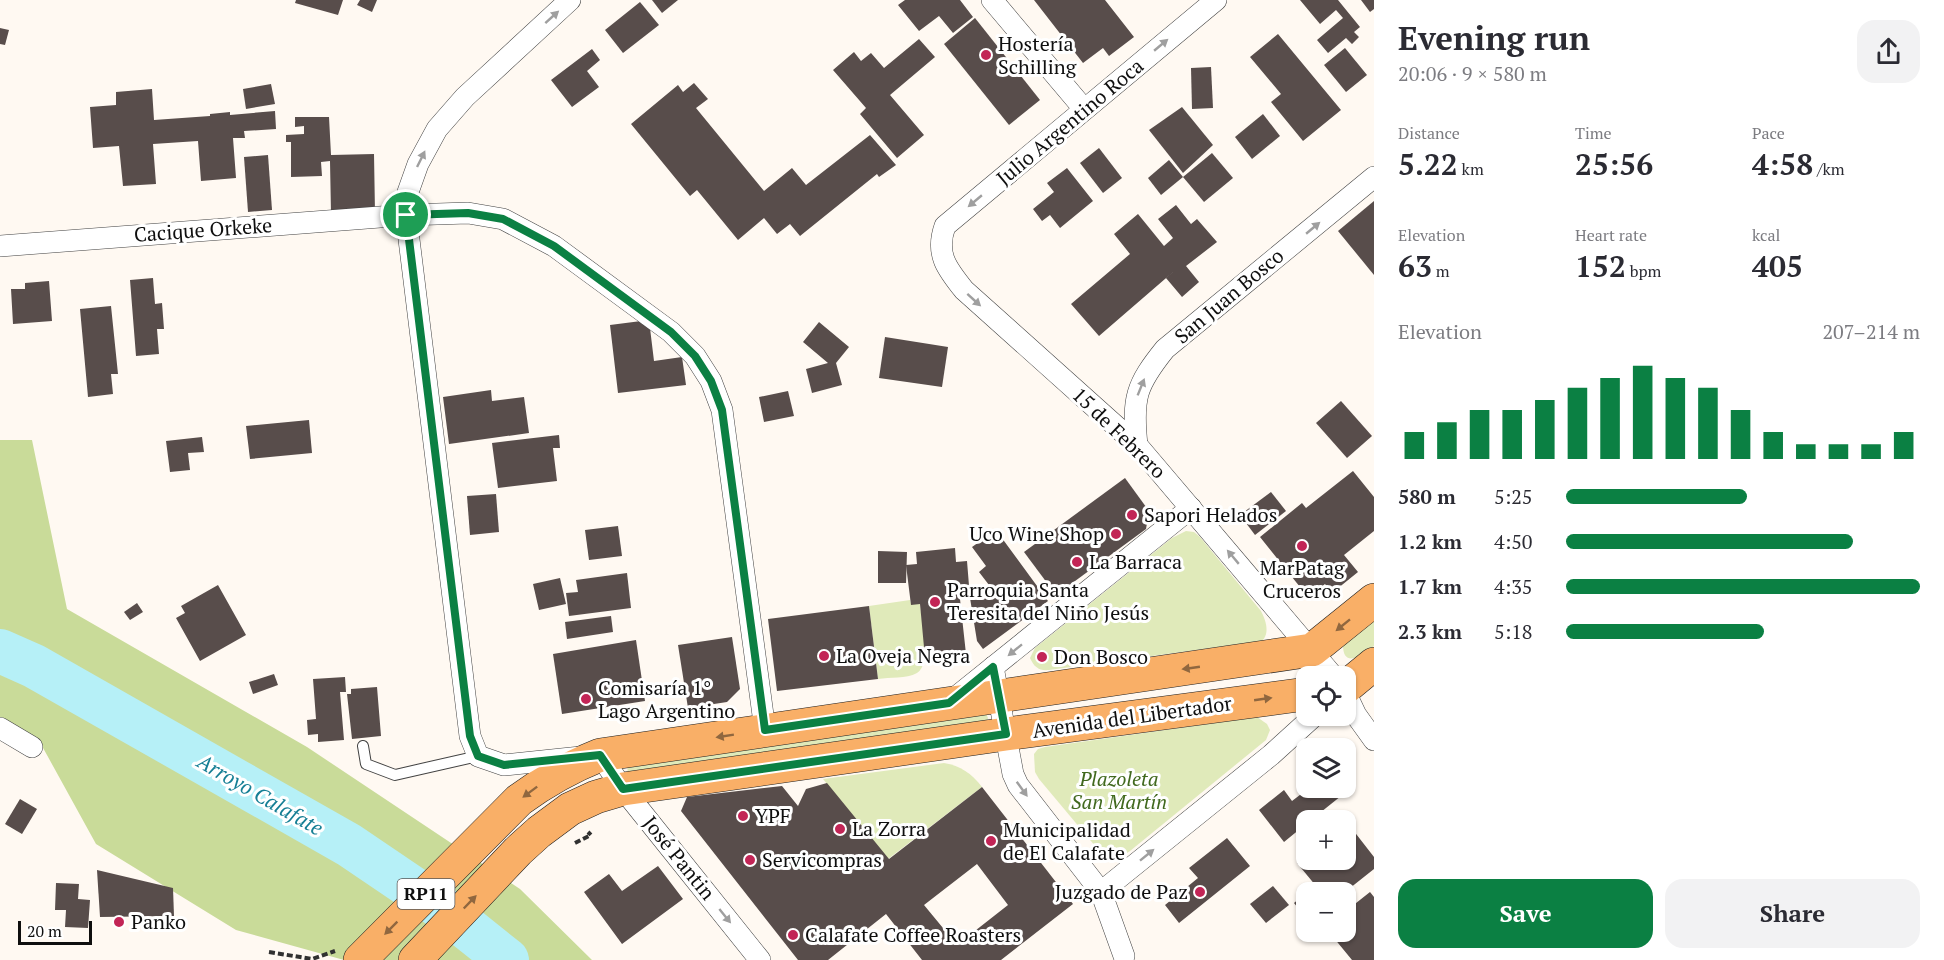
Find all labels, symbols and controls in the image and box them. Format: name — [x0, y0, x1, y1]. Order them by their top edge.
one-way arrow — [544, 10, 559, 24]
text: Evening run — [1398, 16, 1590, 59]
button: share — [1857, 20, 1920, 83]
place label: Hostería Schilling — [998, 30, 1077, 80]
one-way arrow — [1153, 39, 1169, 52]
marker: Hostería Schilling — [979, 48, 993, 62]
street label: Julio Argentino Roca — [991, 52, 1149, 191]
text: 20:06 · 9 × 580 m — [1398, 60, 1547, 87]
text: Distance — [1398, 122, 1460, 144]
text: Time — [1575, 122, 1612, 144]
text: Pace — [1752, 122, 1785, 144]
text: 5.22 — [1398, 144, 1458, 184]
text: 25:56 — [1575, 144, 1653, 184]
text: 4:58 — [1752, 144, 1813, 184]
one-way arrow — [416, 151, 425, 168]
text: km — [1458, 158, 1484, 180]
text: /km — [1813, 158, 1845, 180]
pin — [380, 189, 431, 240]
one-way arrow — [967, 194, 982, 207]
icon: arrive — [389, 198, 422, 231]
street label: Cacique Orkeke — [133, 211, 273, 248]
one-way arrow — [1305, 221, 1321, 234]
text: Elevation — [1398, 224, 1465, 246]
text: Heart rate — [1575, 224, 1647, 246]
text: kcal — [1752, 224, 1780, 246]
street label: San Juan Bosco — [1168, 242, 1289, 349]
text: 63 — [1398, 246, 1432, 286]
text: 152 — [1575, 246, 1626, 286]
text: 405 — [1752, 246, 1803, 286]
text: m — [1432, 260, 1450, 282]
text: bpm — [1626, 260, 1661, 282]
one-way arrow — [966, 293, 981, 306]
text: Elevation — [1398, 318, 1482, 345]
text: 207–214 m — [1822, 318, 1920, 345]
one-way arrow — [1136, 378, 1146, 396]
street label: 15 de Febrero — [1067, 381, 1172, 484]
text: 580 m — [1398, 483, 1456, 510]
text: 5:25 — [1494, 483, 1533, 510]
place label: Sapori Helados — [1144, 501, 1277, 528]
marker: Sapori Helados — [1125, 508, 1139, 522]
place label: Uco Wine Shop — [969, 520, 1104, 547]
marker: Uco Wine Shop — [1109, 527, 1123, 541]
text: 1.2 km — [1398, 528, 1462, 555]
text: 4:50 — [1494, 528, 1533, 555]
marker: MarPatag Cruceros — [1295, 539, 1309, 553]
place label: La Barraca — [1089, 548, 1182, 575]
one-way arrow — [1227, 550, 1240, 565]
place label: MarPatag Cruceros — [1259, 554, 1345, 604]
marker: La Barraca — [1070, 555, 1084, 569]
text: 1.7 km — [1398, 573, 1462, 600]
text: 4:35 — [1494, 573, 1533, 600]
place label: Parroquia Santa Teresita del Niño Jesús — [947, 576, 1149, 626]
marker: Parroquia Santa Teresita del Niño Jesús — [928, 595, 942, 609]
text: 2.3 km — [1398, 618, 1462, 645]
text: 5:18 — [1494, 618, 1533, 645]
one-way arrow — [1335, 619, 1351, 632]
place label: La Oveja Negra — [836, 642, 970, 669]
one-way arrow — [1007, 643, 1022, 655]
place label: Don Bosco — [1054, 643, 1148, 670]
marker: La Oveja Negra — [817, 649, 831, 663]
marker: Don Bosco — [1035, 650, 1049, 664]
one-way arrow — [1182, 663, 1201, 672]
map controls — [1296, 666, 1356, 942]
button: locate — [1296, 666, 1356, 726]
place label: Comisaría 1° Lago Argentino — [598, 674, 735, 724]
street label: Avenida del Libertador — [1030, 689, 1234, 744]
marker: Comisaría 1° Lago Argentino — [579, 692, 593, 706]
one-way arrow — [1254, 695, 1273, 704]
one-way arrow — [715, 731, 734, 740]
button: layers — [1296, 738, 1356, 798]
water label: Arroyo Calafate — [191, 746, 329, 842]
park label: Plazoleta San Martín — [1071, 765, 1167, 815]
one-way arrow — [1016, 781, 1028, 797]
one-way arrow — [522, 786, 538, 798]
place label: YPF — [755, 802, 791, 829]
marker: YPF — [736, 809, 750, 823]
street label: José Pantin — [637, 810, 722, 905]
button: + — [1296, 810, 1356, 870]
place label: La Zorra — [852, 815, 926, 842]
place label: Municipalidad de El Calafate — [1003, 816, 1131, 866]
marker: La Zorra — [833, 822, 847, 836]
marker: Municipalidad de El Calafate — [984, 834, 998, 848]
place label: Servicompras — [762, 846, 882, 873]
one-way arrow — [1139, 849, 1155, 862]
marker: Servicompras — [743, 853, 757, 867]
place label: Juzgado de Paz — [1055, 878, 1188, 905]
road number: RP11 — [398, 879, 454, 909]
button: Save — [1398, 879, 1653, 948]
button: Share — [1665, 879, 1920, 948]
button: − — [1296, 882, 1356, 942]
marker: Juzgado de Paz — [1193, 885, 1207, 899]
one-way arrow — [462, 896, 476, 910]
place label: Panko — [131, 908, 186, 935]
one-way arrow — [719, 908, 732, 924]
marker: Panko — [112, 915, 126, 929]
scale bar — [18, 918, 92, 946]
text: 20 m — [27, 920, 62, 942]
one-way arrow — [385, 921, 399, 935]
place label: Calafate Coffee Roasters — [805, 921, 1021, 948]
marker: Calafate Coffee Roasters — [786, 928, 800, 942]

